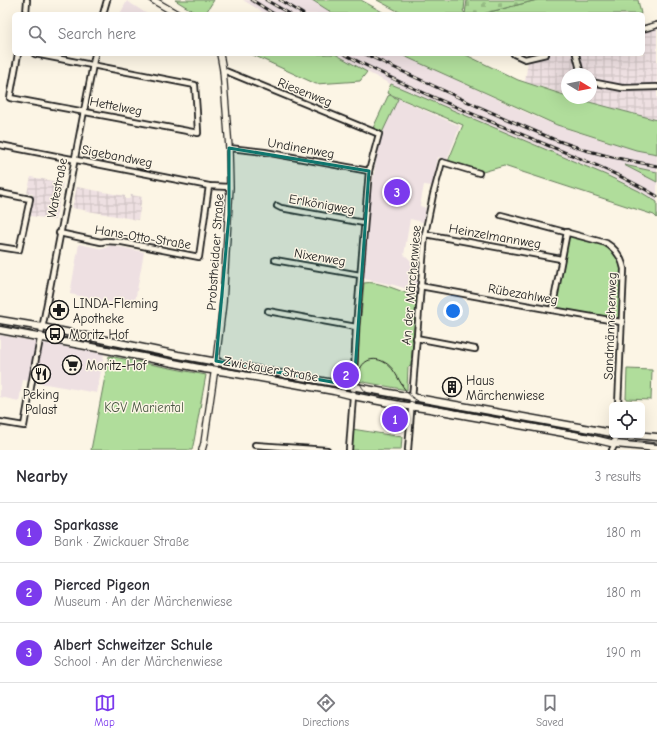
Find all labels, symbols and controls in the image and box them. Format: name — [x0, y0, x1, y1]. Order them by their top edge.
search box — [12, 12, 645, 56]
icon: search — [26, 23, 48, 45]
text: Search here — [58, 25, 136, 43]
north arrow — [561, 68, 597, 104]
street label: Riesenweg — [276, 74, 334, 110]
street label: Hettelweg — [88, 94, 144, 118]
street label: Undinenweg — [266, 135, 336, 161]
street label: Sigebandweg — [80, 142, 154, 170]
street label: Watestraße — [44, 156, 70, 219]
pin: 3 — [384, 177, 410, 207]
street label: Erlkönigweg — [288, 191, 356, 217]
street label: Probstheidaer Straße — [203, 193, 227, 311]
street label: Heinzelmannweg — [448, 220, 542, 252]
street label: Hans-Otto-Straße — [94, 222, 193, 252]
street label: An der Märchenwiese — [398, 224, 424, 346]
street label: Nixenweg — [293, 245, 347, 269]
street label: Sandmännchenweg — [601, 272, 619, 380]
street label: Rübezahlweg — [487, 280, 559, 308]
place label: LINDA-Fleming Apotheke — [73, 296, 158, 326]
pharmacy icon: LINDA-Fleming Apotheke — [48, 299, 70, 321]
your location — [443, 301, 463, 321]
bus stop icon: Moritz Hof — [44, 323, 66, 345]
place label: Moritz Hof — [69, 327, 130, 342]
street label: Zwickauer Straße — [223, 353, 320, 385]
supermarket icon: Moritz-Hof — [61, 354, 83, 376]
place label: Moritz-Hof — [86, 358, 148, 373]
pin: 2 — [333, 360, 359, 390]
restaurant icon: Peking Palast — [30, 363, 52, 385]
place label: Haus Märchenwiese — [466, 373, 545, 403]
building icon: Haus Märchenwiese — [441, 376, 463, 398]
place label: Peking Palast — [23, 387, 59, 417]
park label: KGV Mariental — [104, 400, 184, 415]
map controls — [609, 402, 645, 438]
button: locate — [609, 402, 645, 438]
pin: 1 — [382, 404, 408, 434]
text: Nearby — [16, 467, 67, 486]
text: 3 results — [595, 469, 641, 484]
text: Sparkasse — [54, 516, 119, 534]
text: 1 — [26, 525, 32, 540]
text: 180 m — [606, 525, 641, 540]
text: Bank · Zwickauer Straße — [54, 534, 189, 549]
text: Pierced Pigeon — [54, 576, 150, 594]
text: 2 — [26, 585, 32, 600]
text: 180 m — [606, 585, 641, 600]
text: Museum · An der Märchenwiese — [54, 594, 232, 609]
text: Albert Schweitzer Schule — [54, 636, 213, 654]
text: 3 — [26, 645, 32, 660]
text: 190 m — [606, 645, 641, 660]
text: School · An der Märchenwiese — [54, 654, 222, 669]
tab: Map — [94, 692, 116, 729]
tab: Directions — [303, 692, 349, 729]
tab: Saved — [536, 692, 563, 729]

